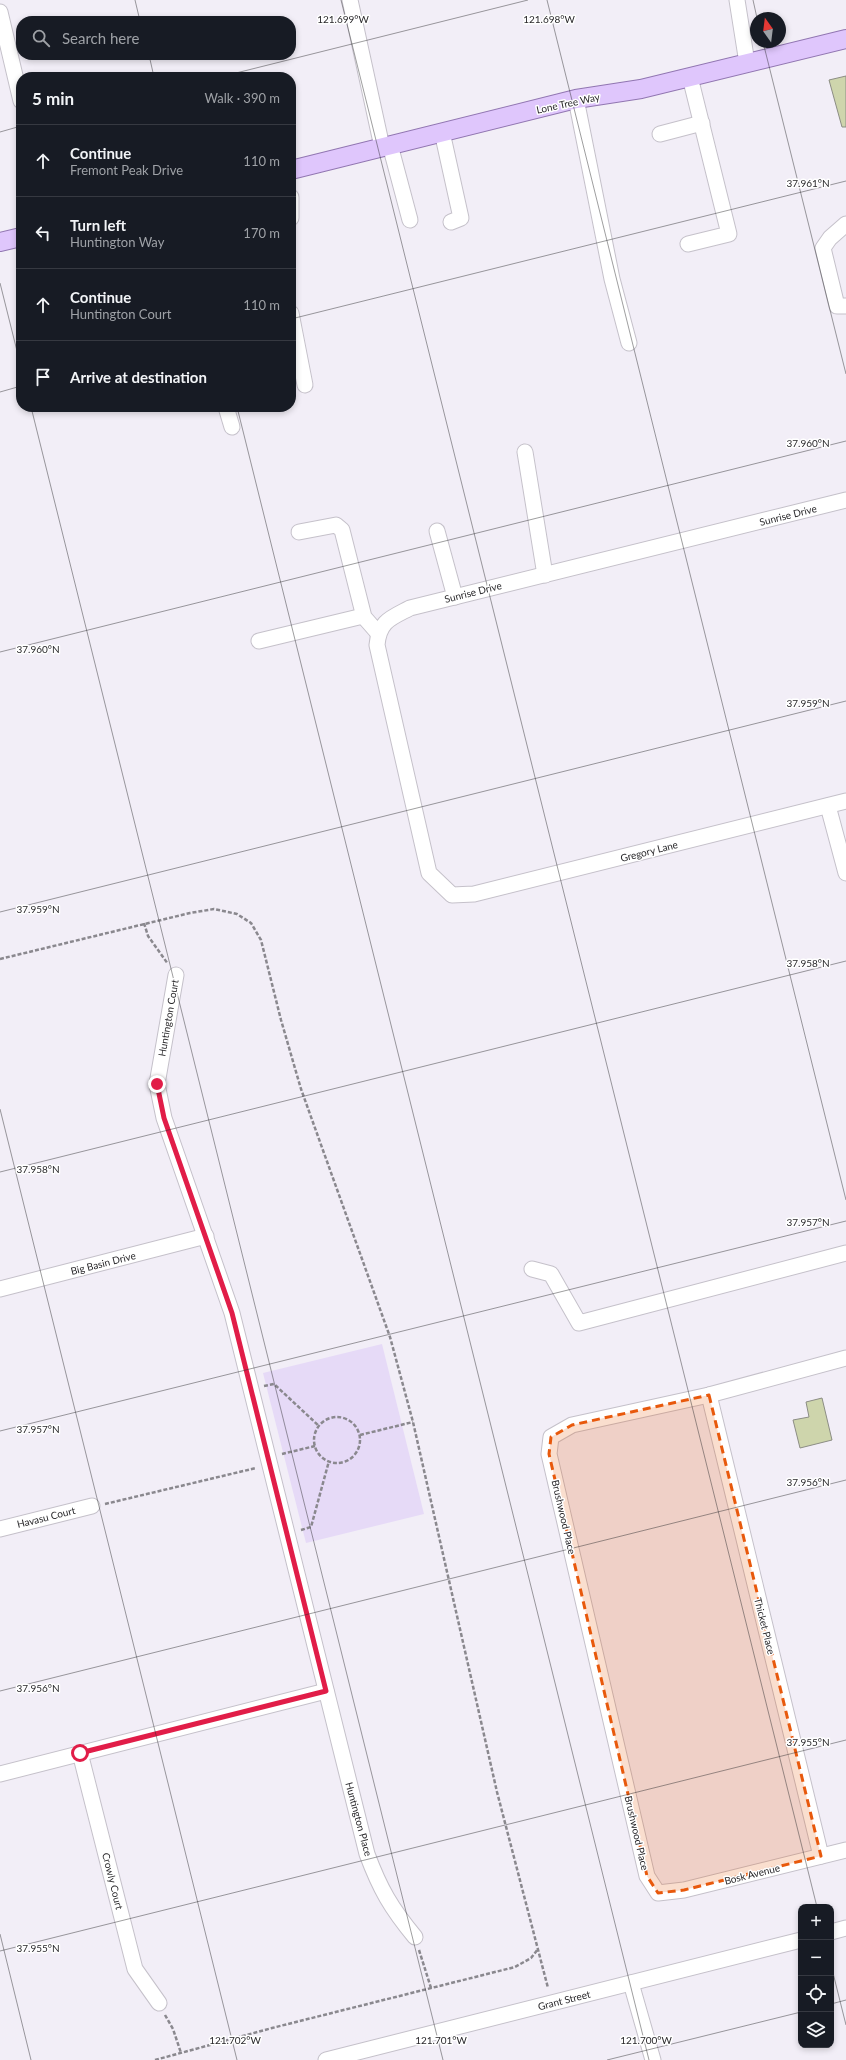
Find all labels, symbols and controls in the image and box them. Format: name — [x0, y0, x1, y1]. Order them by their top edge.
north arrow — [750, 12, 786, 48]
text: 121.699°W — [317, 13, 369, 25]
text: 121.698°W — [523, 13, 575, 25]
search box — [16, 16, 296, 60]
icon: search — [30, 27, 52, 49]
text: Search here — [62, 29, 139, 47]
text: 5 min — [32, 88, 74, 109]
text: Walk · 390 m — [204, 90, 280, 106]
street label: Lone Tree Way — [535, 90, 602, 116]
text: Continue — [70, 144, 131, 162]
icon: ahead — [32, 150, 54, 172]
text: 110 m — [243, 153, 280, 169]
text: Fremont Peak Drive — [70, 162, 183, 178]
text: 37.961°N — [786, 177, 830, 189]
text: Turn left — [70, 216, 126, 234]
icon: left — [32, 222, 54, 244]
text: 170 m — [243, 225, 280, 241]
text: Huntington Way — [70, 234, 164, 250]
text: Continue — [70, 288, 131, 306]
icon: ahead — [32, 294, 54, 316]
text: 110 m — [243, 297, 280, 313]
text: Huntington Court — [70, 306, 171, 322]
icon: arrive — [32, 366, 54, 388]
text: Arrive at destination — [70, 368, 207, 386]
text: 37.960°N — [786, 437, 830, 449]
street label: Sunrise Drive — [758, 502, 818, 528]
street label: Sunrise Drive — [443, 579, 503, 605]
text: 37.960°N — [16, 643, 60, 655]
text: 37.959°N — [786, 697, 830, 709]
street label: Gregory Lane — [619, 838, 679, 864]
text: 37.959°N — [16, 903, 60, 915]
text: 37.958°N — [786, 957, 830, 969]
street label: Huntington Court — [155, 978, 181, 1057]
route end — [148, 1075, 166, 1093]
text: 37.958°N — [16, 1163, 60, 1175]
text: 37.957°N — [786, 1216, 830, 1228]
street label: Big Basin Drive — [69, 1249, 137, 1277]
text: 37.957°N — [16, 1423, 60, 1435]
text: 37.956°N — [786, 1476, 830, 1488]
street label: Brushwood Place — [550, 1479, 578, 1555]
street label: Havasu Court — [15, 1504, 77, 1530]
street label: Thicket Place — [752, 1596, 778, 1656]
text: 37.956°N — [16, 1682, 60, 1694]
text: 37.955°N — [786, 1736, 830, 1748]
route start — [71, 1744, 89, 1762]
street label: Huntington Place — [343, 1781, 375, 1857]
street label: Brushwood Place — [623, 1795, 651, 1871]
street label: Crowly Court — [100, 1851, 126, 1911]
street label: Bosk Avenue — [723, 1861, 781, 1887]
map controls — [798, 1904, 834, 2048]
button: + — [798, 1904, 834, 1940]
button: − — [798, 1940, 834, 1976]
text: 37.955°N — [16, 1942, 60, 1954]
button: locate — [798, 1976, 834, 2012]
street label: Grant Street — [536, 1988, 592, 2012]
button: layers — [798, 2012, 834, 2048]
text: 121.702°W — [209, 2034, 261, 2046]
text: 121.701°W — [415, 2034, 467, 2046]
text: 121.700°W — [620, 2034, 672, 2046]

